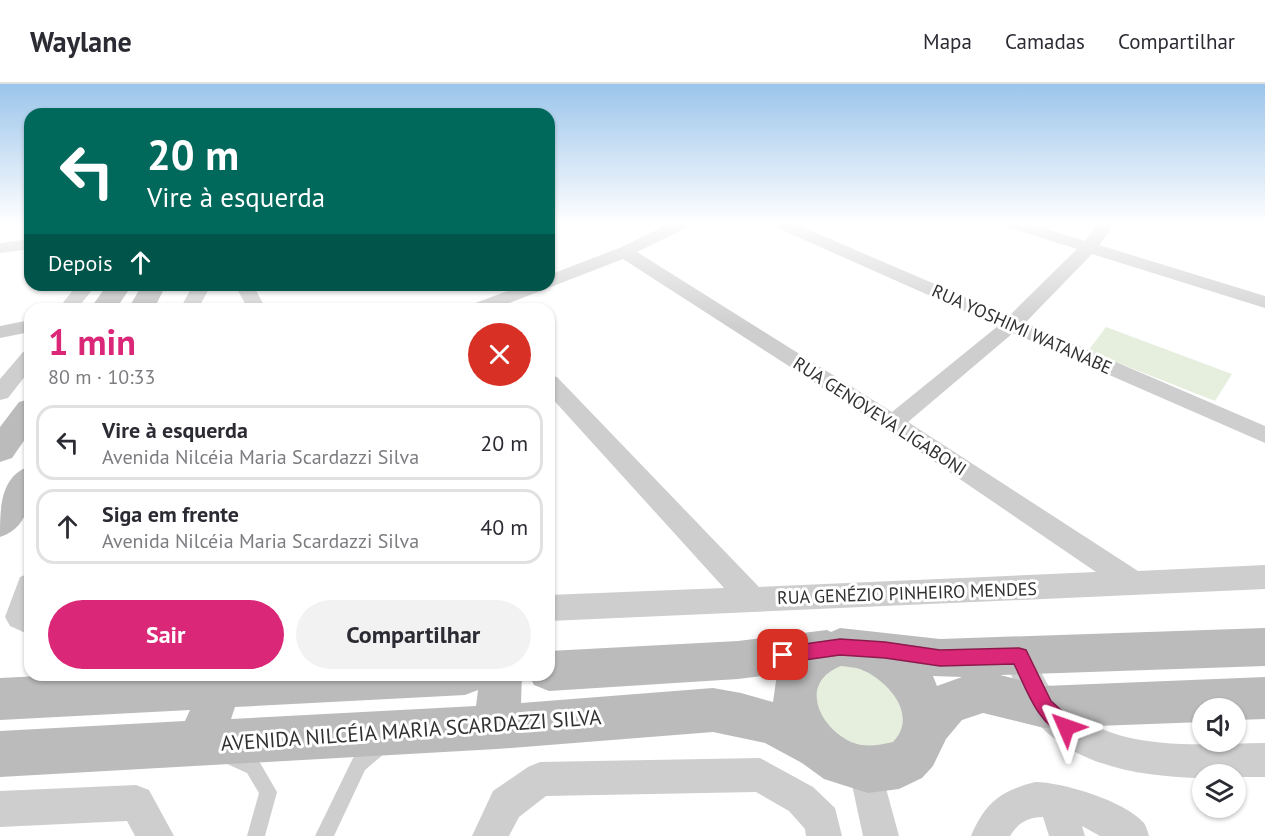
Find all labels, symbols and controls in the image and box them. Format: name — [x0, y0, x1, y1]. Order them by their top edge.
text: Waylane — [30, 23, 132, 60]
text: Mapa — [923, 28, 972, 55]
text: Camadas — [1005, 28, 1085, 55]
text: Compartilhar — [1118, 28, 1235, 55]
text: 20 m — [147, 127, 239, 182]
icon: left — [48, 132, 126, 210]
text: Vire à esquerda — [147, 180, 325, 214]
icon: ahead — [124, 246, 157, 279]
text: Depois — [48, 249, 112, 277]
street label: RUA YOSHIMI WATANABE — [928, 279, 1116, 379]
text: 1 min — [48, 318, 136, 365]
button: close — [468, 323, 531, 386]
street label: RUA GENOVEVA LIGABONI — [789, 351, 971, 481]
text: 80 m · 10:33 — [48, 364, 155, 390]
text: Vire à esquerda — [102, 416, 248, 444]
icon: left — [51, 426, 84, 459]
text: 20 m — [480, 429, 528, 457]
text: Avenida Nilcéia Maria Scardazzi Silva — [102, 444, 419, 470]
text: Siga em frente — [102, 500, 239, 528]
icon: ahead — [51, 510, 84, 543]
text: 40 m — [480, 513, 528, 541]
text: Avenida Nilcéia Maria Scardazzi Silva — [102, 528, 419, 554]
street label: RUA GENÉZIO PINHEIRO MENDES — [777, 577, 1037, 609]
button: Sair — [48, 600, 284, 669]
button: Compartilhar — [296, 600, 531, 669]
pin — [757, 629, 808, 680]
icon: arrive — [766, 638, 799, 671]
position arrow — [1034, 695, 1098, 759]
map controls — [1192, 698, 1246, 818]
button: sound — [1192, 698, 1246, 752]
street label: AVENIDA NILCÉIA MARIA SCARDAZZI SILVA — [220, 703, 603, 757]
button: layers — [1192, 764, 1246, 818]

